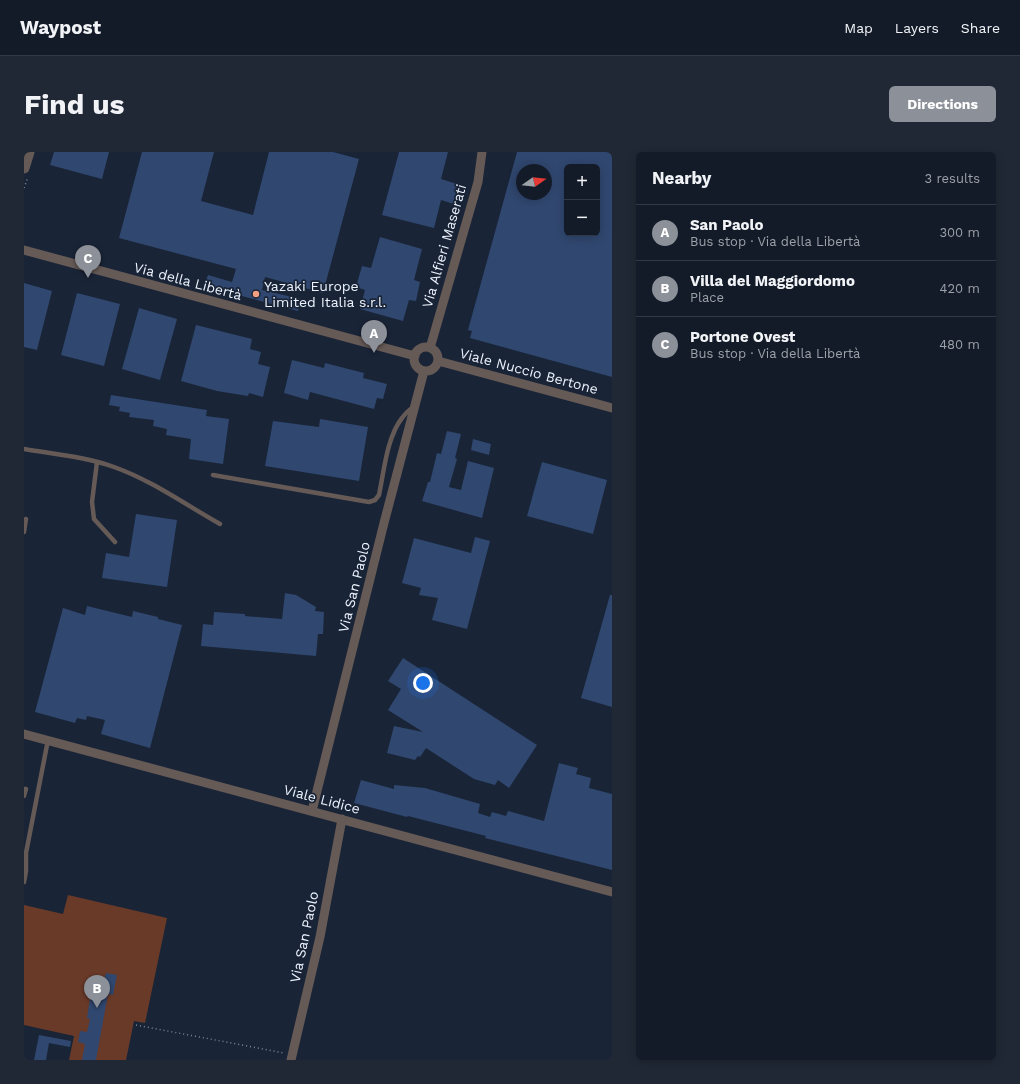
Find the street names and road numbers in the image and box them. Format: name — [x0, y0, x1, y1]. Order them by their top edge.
street label: Via Alfieri Maserati — [419, 182, 469, 310]
street label: Via della Libertà — [132, 259, 244, 303]
street label: Viale Nuccio Bertone — [458, 345, 600, 397]
street label: Via San Paolo — [335, 540, 373, 634]
street label: Viale Lidice — [282, 781, 362, 817]
street label: Via San Paolo — [287, 890, 321, 984]

